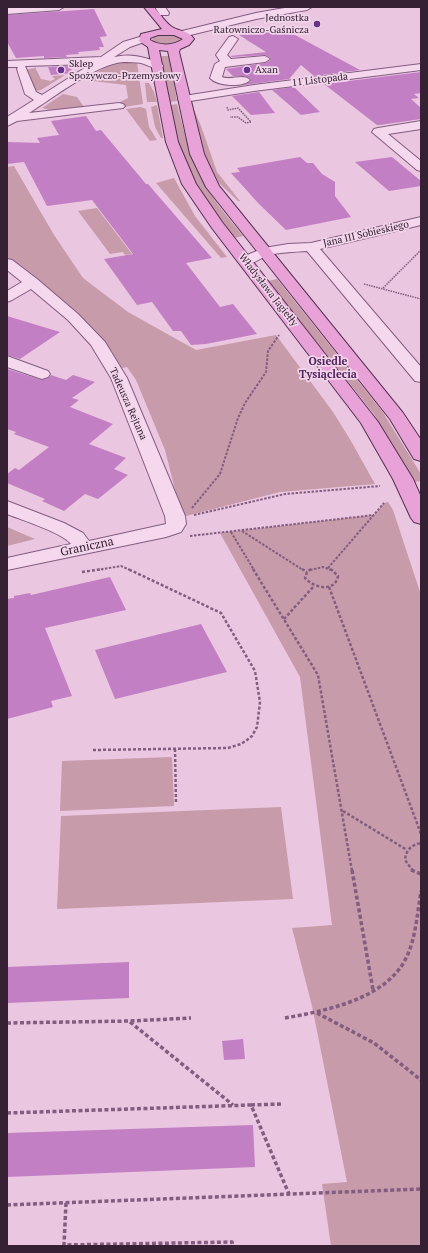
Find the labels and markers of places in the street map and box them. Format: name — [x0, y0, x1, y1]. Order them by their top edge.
place label: Jednostka Ratowniczo-Gaśnicza — [214, 12, 309, 36]
marker: Jednostka Ratowniczo-Gaśnicza — [312, 19, 322, 29]
place label: Sklep Spożywczo-Przemysłowy — [69, 58, 181, 82]
place label: Axan — [255, 64, 278, 76]
marker: Sklep Spożywczo-Przemysłowy — [56, 65, 66, 75]
marker: Axan — [242, 65, 252, 75]

